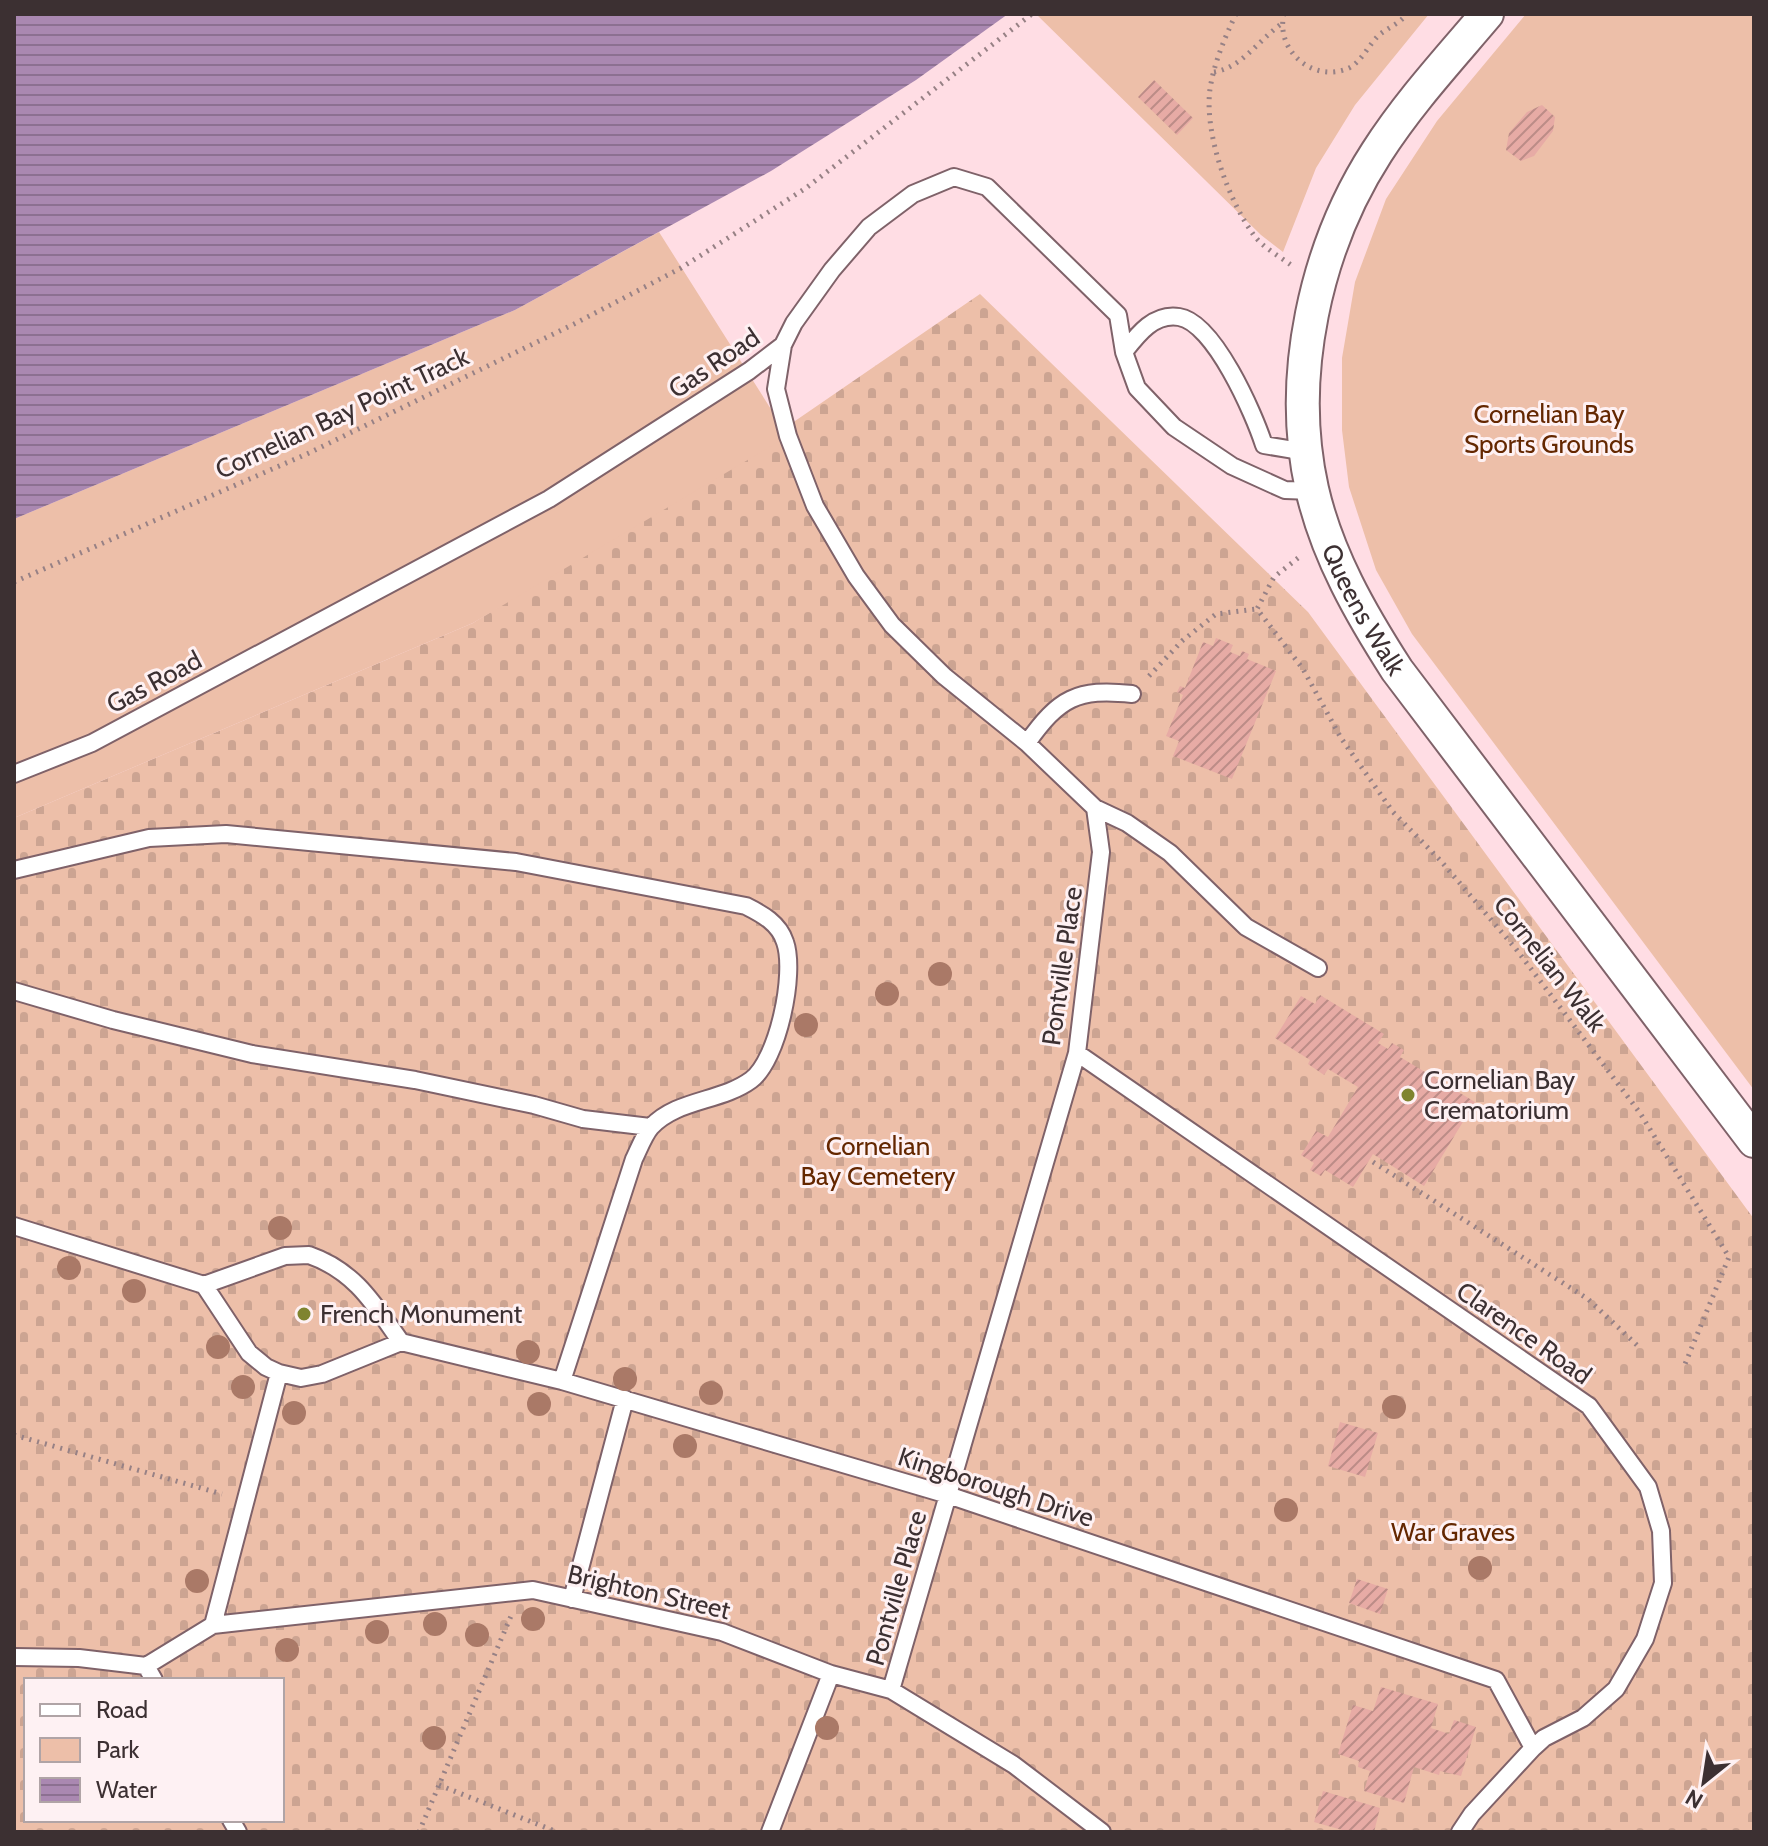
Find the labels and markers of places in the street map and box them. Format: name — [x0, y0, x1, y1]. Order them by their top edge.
place label: Cornelian Bay Crematorium — [1424, 1064, 1575, 1126]
marker: Cornelian Bay Crematorium — [1399, 1086, 1417, 1104]
place label: French Monument — [320, 1298, 523, 1330]
marker: French Monument — [295, 1305, 313, 1323]

